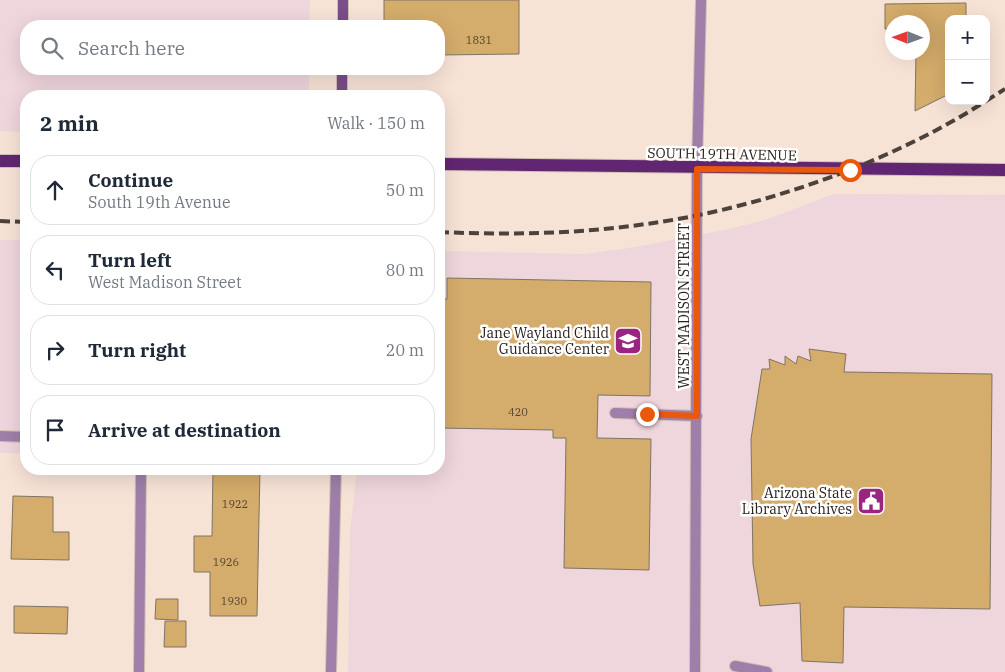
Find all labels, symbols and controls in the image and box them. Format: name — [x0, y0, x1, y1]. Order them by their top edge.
north arrow — [885, 15, 930, 60]
map controls — [945, 15, 990, 105]
button: + — [945, 15, 990, 60]
search box — [20, 20, 445, 75]
house number: 1831 — [466, 33, 492, 47]
icon: search — [38, 34, 66, 62]
text: Search here — [78, 36, 185, 60]
button: − — [945, 60, 990, 105]
text: 2 min — [40, 109, 99, 137]
text: Walk · 150 m — [327, 113, 425, 133]
street label: SOUTH 19TH AVENUE — [647, 144, 797, 164]
route start — [839, 159, 862, 182]
text: Continue — [88, 168, 173, 192]
icon: ahead — [41, 176, 69, 204]
text: 50 m — [386, 180, 424, 200]
text: South 19th Avenue — [88, 192, 230, 212]
street label: WEST MADISON STREET — [675, 223, 693, 389]
text: Turn left — [88, 248, 171, 272]
icon: left — [41, 256, 69, 284]
text: 80 m — [386, 260, 424, 280]
text: West Madison Street — [88, 272, 242, 292]
place label: Jane Wayland Child Guidance Center — [480, 324, 610, 358]
school or university icon: Jane Wayland Child Guidance Center — [613, 326, 643, 356]
icon: right — [41, 336, 69, 364]
text: Turn right — [88, 338, 186, 362]
text: 20 m — [386, 340, 424, 360]
route end — [636, 403, 659, 426]
house number: 420 — [508, 405, 528, 419]
icon: arrive — [41, 416, 69, 444]
text: Arrive at destination — [88, 418, 281, 442]
place label: Arizona State Library Archives — [742, 484, 852, 518]
public building icon: Arizona State Library Archives — [856, 486, 886, 516]
house number: 1922 — [222, 497, 248, 511]
house number: 1926 — [213, 555, 239, 569]
house number: 1930 — [221, 594, 248, 608]

